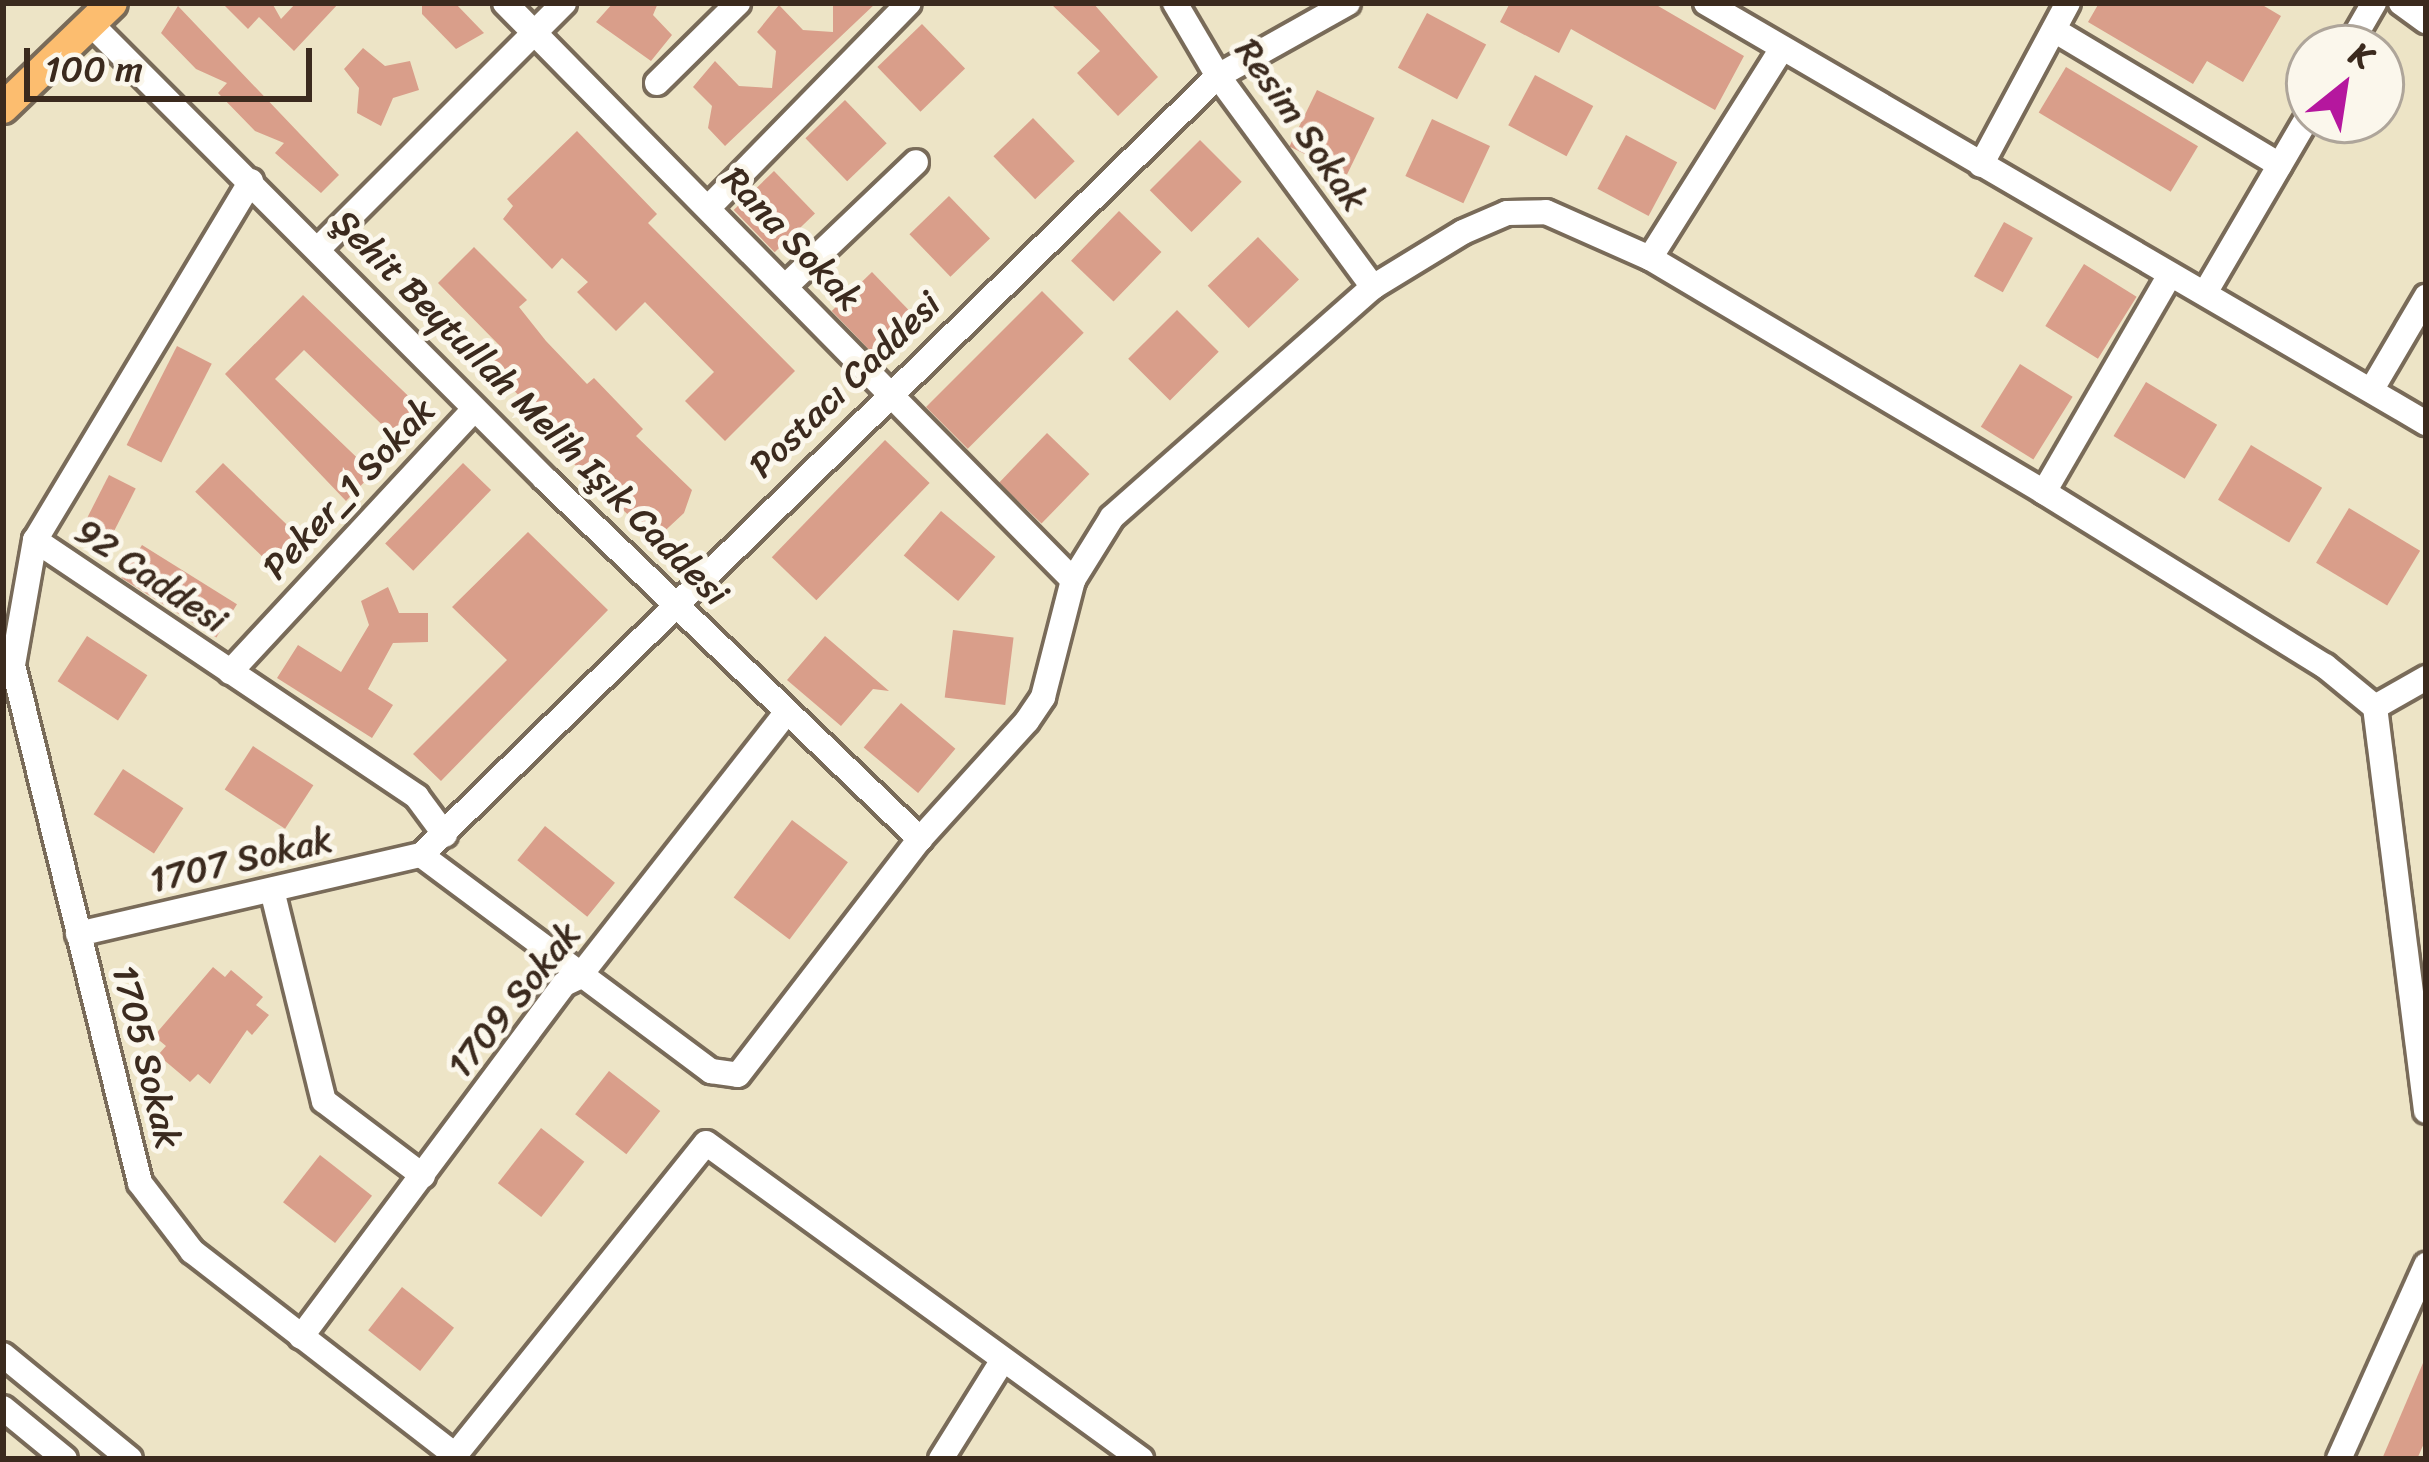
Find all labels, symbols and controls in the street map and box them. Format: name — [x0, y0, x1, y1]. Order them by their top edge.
scale bar — [30, 24, 318, 98]
north arrow — [2285, 24, 2405, 144]
text: K — [2338, 25, 2385, 86]
street label: Resim Sokak — [1226, 30, 1376, 220]
text: 100 m — [45, 37, 143, 101]
street label: Rana Sokak — [713, 158, 871, 320]
street label: Şehit Beytullah Melih Işık Caddesi — [322, 200, 738, 616]
street label: Postacı Caddesi — [740, 283, 950, 487]
street label: Peker_1 Sokak — [254, 389, 444, 589]
street label: 92 Caddesi — [67, 509, 235, 643]
street label: 1707 Sokak — [146, 818, 336, 902]
street label: 1709 Sokak — [438, 914, 590, 1086]
street label: 1705 Sokak — [102, 961, 190, 1153]

